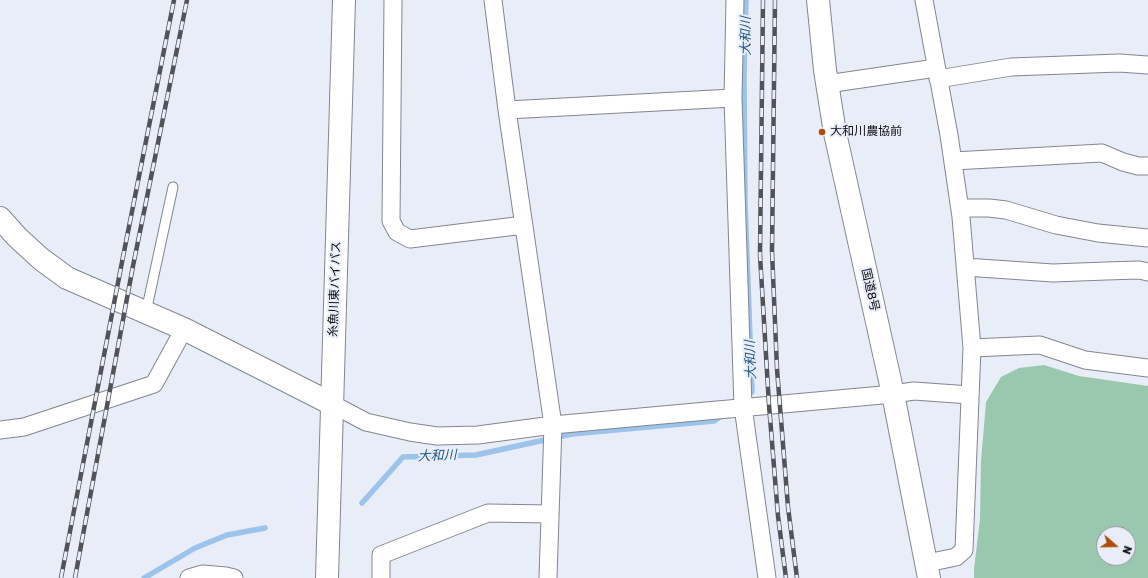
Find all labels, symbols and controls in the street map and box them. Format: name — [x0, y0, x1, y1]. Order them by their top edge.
water label: 大和川 — [738, 17, 754, 55]
place label: 大和川農協前 — [830, 125, 902, 139]
marker: 大和川農協前 — [817, 127, 827, 137]
street label: 糸魚川東バイパス — [326, 241, 344, 337]
street label: 国道8号 — [858, 267, 882, 313]
water label: 大和川 — [743, 340, 759, 380]
water label: 大和川 — [417, 448, 457, 464]
north arrow — [1096, 526, 1136, 566]
text: N — [1119, 544, 1134, 556]

